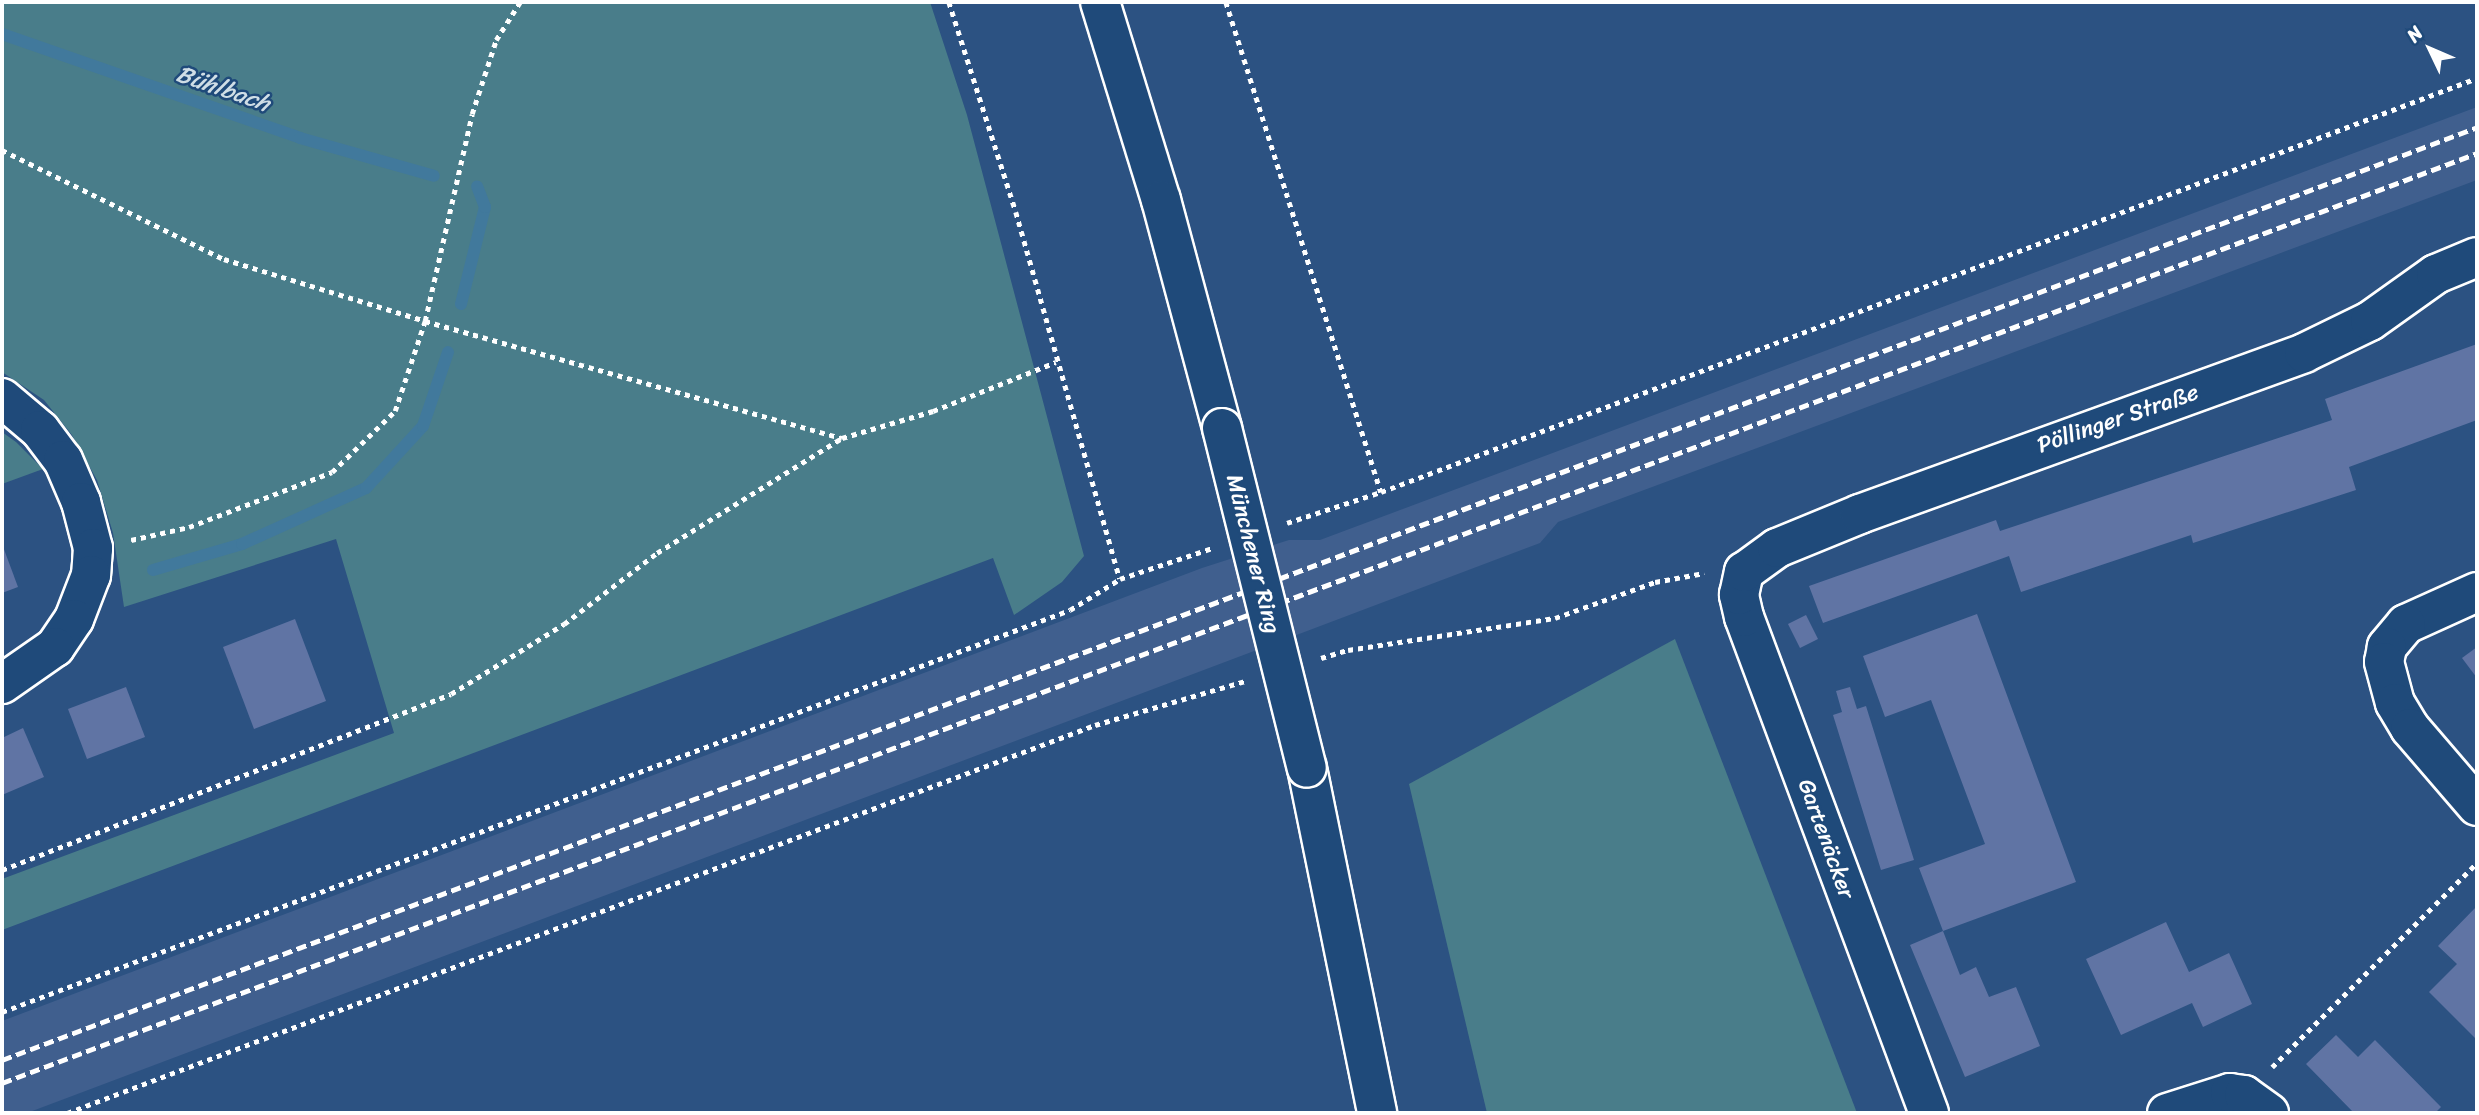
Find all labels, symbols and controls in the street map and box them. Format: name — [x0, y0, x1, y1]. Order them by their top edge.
north arrow — [2395, 14, 2465, 84]
text: N — [2398, 18, 2431, 50]
water label: Bühlbach — [173, 60, 273, 118]
street label: Pöllinger Straße — [2033, 378, 2203, 460]
street label: Münchener Ring — [1220, 472, 1286, 636]
street label: Gartenäcker — [1792, 775, 1860, 903]

